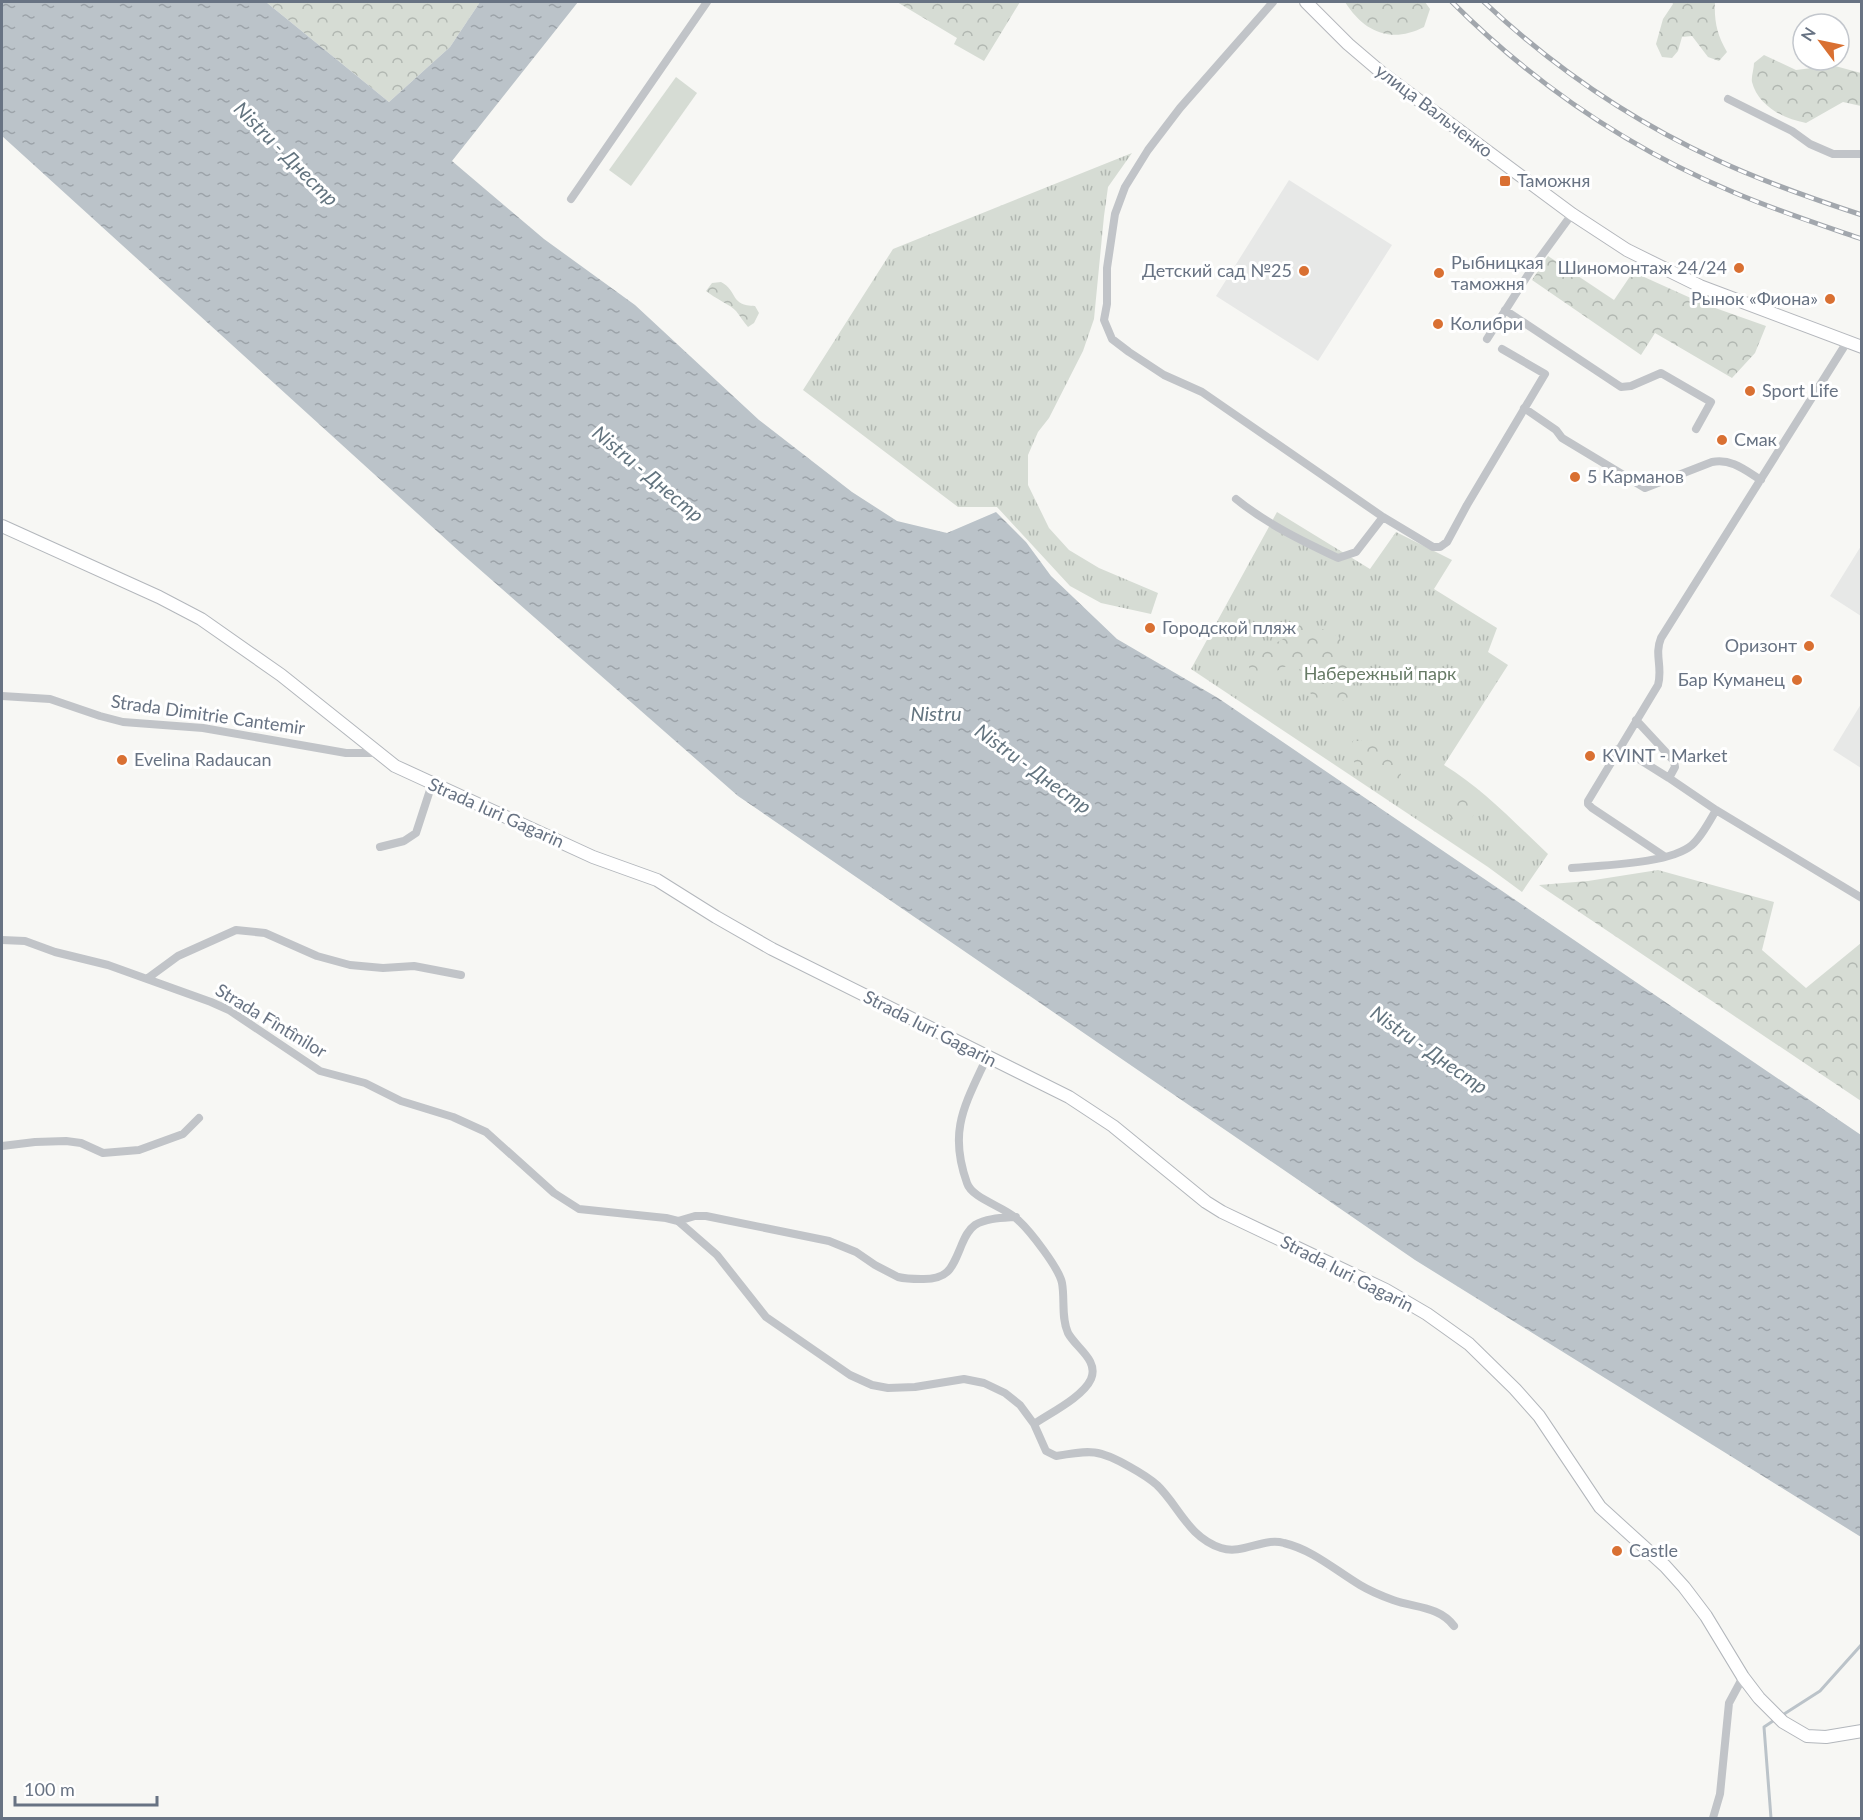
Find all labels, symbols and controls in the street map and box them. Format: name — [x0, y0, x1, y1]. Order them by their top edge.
north arrow — [1791, 12, 1851, 72]
text: N — [1797, 24, 1819, 44]
street label: улица Вальченко — [1372, 59, 1498, 161]
water label: Nistru - Днестр — [230, 96, 344, 210]
place label: Таможня — [1517, 169, 1590, 191]
marker: Таможня — [1498, 174, 1512, 188]
place label: Рыбницкая таможня — [1451, 251, 1544, 294]
place label: Шиномонтаж 24/24 — [1557, 256, 1727, 278]
place label: Детский сад №25 — [1142, 259, 1292, 281]
marker: Шиномонтаж 24/24 — [1732, 261, 1746, 275]
marker: Детский сад №25 — [1297, 264, 1311, 278]
marker: Рыбницкая таможня — [1432, 266, 1446, 280]
place label: Рынок «Фиона» — [1691, 287, 1818, 309]
marker: Рынок «Фиона» — [1823, 292, 1837, 306]
place label: Колибри — [1450, 312, 1523, 334]
marker: Колибри — [1431, 317, 1445, 331]
place label: Sport Life — [1762, 379, 1839, 401]
marker: Sport Life — [1743, 384, 1757, 398]
water label: Nistru - Днестр — [588, 420, 709, 527]
place label: Смак — [1734, 428, 1778, 450]
marker: Смак — [1715, 433, 1729, 447]
place label: 5 Карманов — [1587, 465, 1684, 487]
marker: 5 Карманов — [1568, 470, 1582, 484]
place label: Городской пляж — [1162, 616, 1296, 638]
marker: Городской пляж — [1143, 621, 1157, 635]
place label: Оризонт — [1725, 634, 1797, 656]
marker: Оризонт — [1802, 639, 1816, 653]
park label: Набережный парк — [1304, 662, 1457, 684]
place label: Бар Куманец — [1678, 668, 1785, 690]
marker: Бар Куманец — [1790, 673, 1804, 687]
street label: Strada Dimitrie Cantemir — [110, 690, 307, 739]
water label: Nistru — [910, 701, 962, 725]
water label: Nistru - Днестр — [971, 718, 1096, 818]
place label: KVINT - Market — [1602, 744, 1728, 766]
place label: Evelina Radaucan — [134, 748, 271, 770]
marker: KVINT - Market — [1583, 749, 1597, 763]
marker: Evelina Radaucan — [115, 753, 129, 767]
street label: Strada Iuri Gagarin — [425, 772, 568, 852]
street label: Strada Fîntînilor — [212, 978, 332, 1062]
street label: Strada Iuri Gagarin — [860, 985, 1001, 1071]
water label: Nistru - Днестр — [1366, 1000, 1493, 1098]
street label: Strada Iuri Gagarin — [1277, 1230, 1418, 1316]
place label: Castle — [1629, 1539, 1678, 1561]
marker: Castle — [1610, 1544, 1624, 1558]
scale bar — [15, 1769, 158, 1807]
text: 100 m — [24, 1778, 75, 1800]

